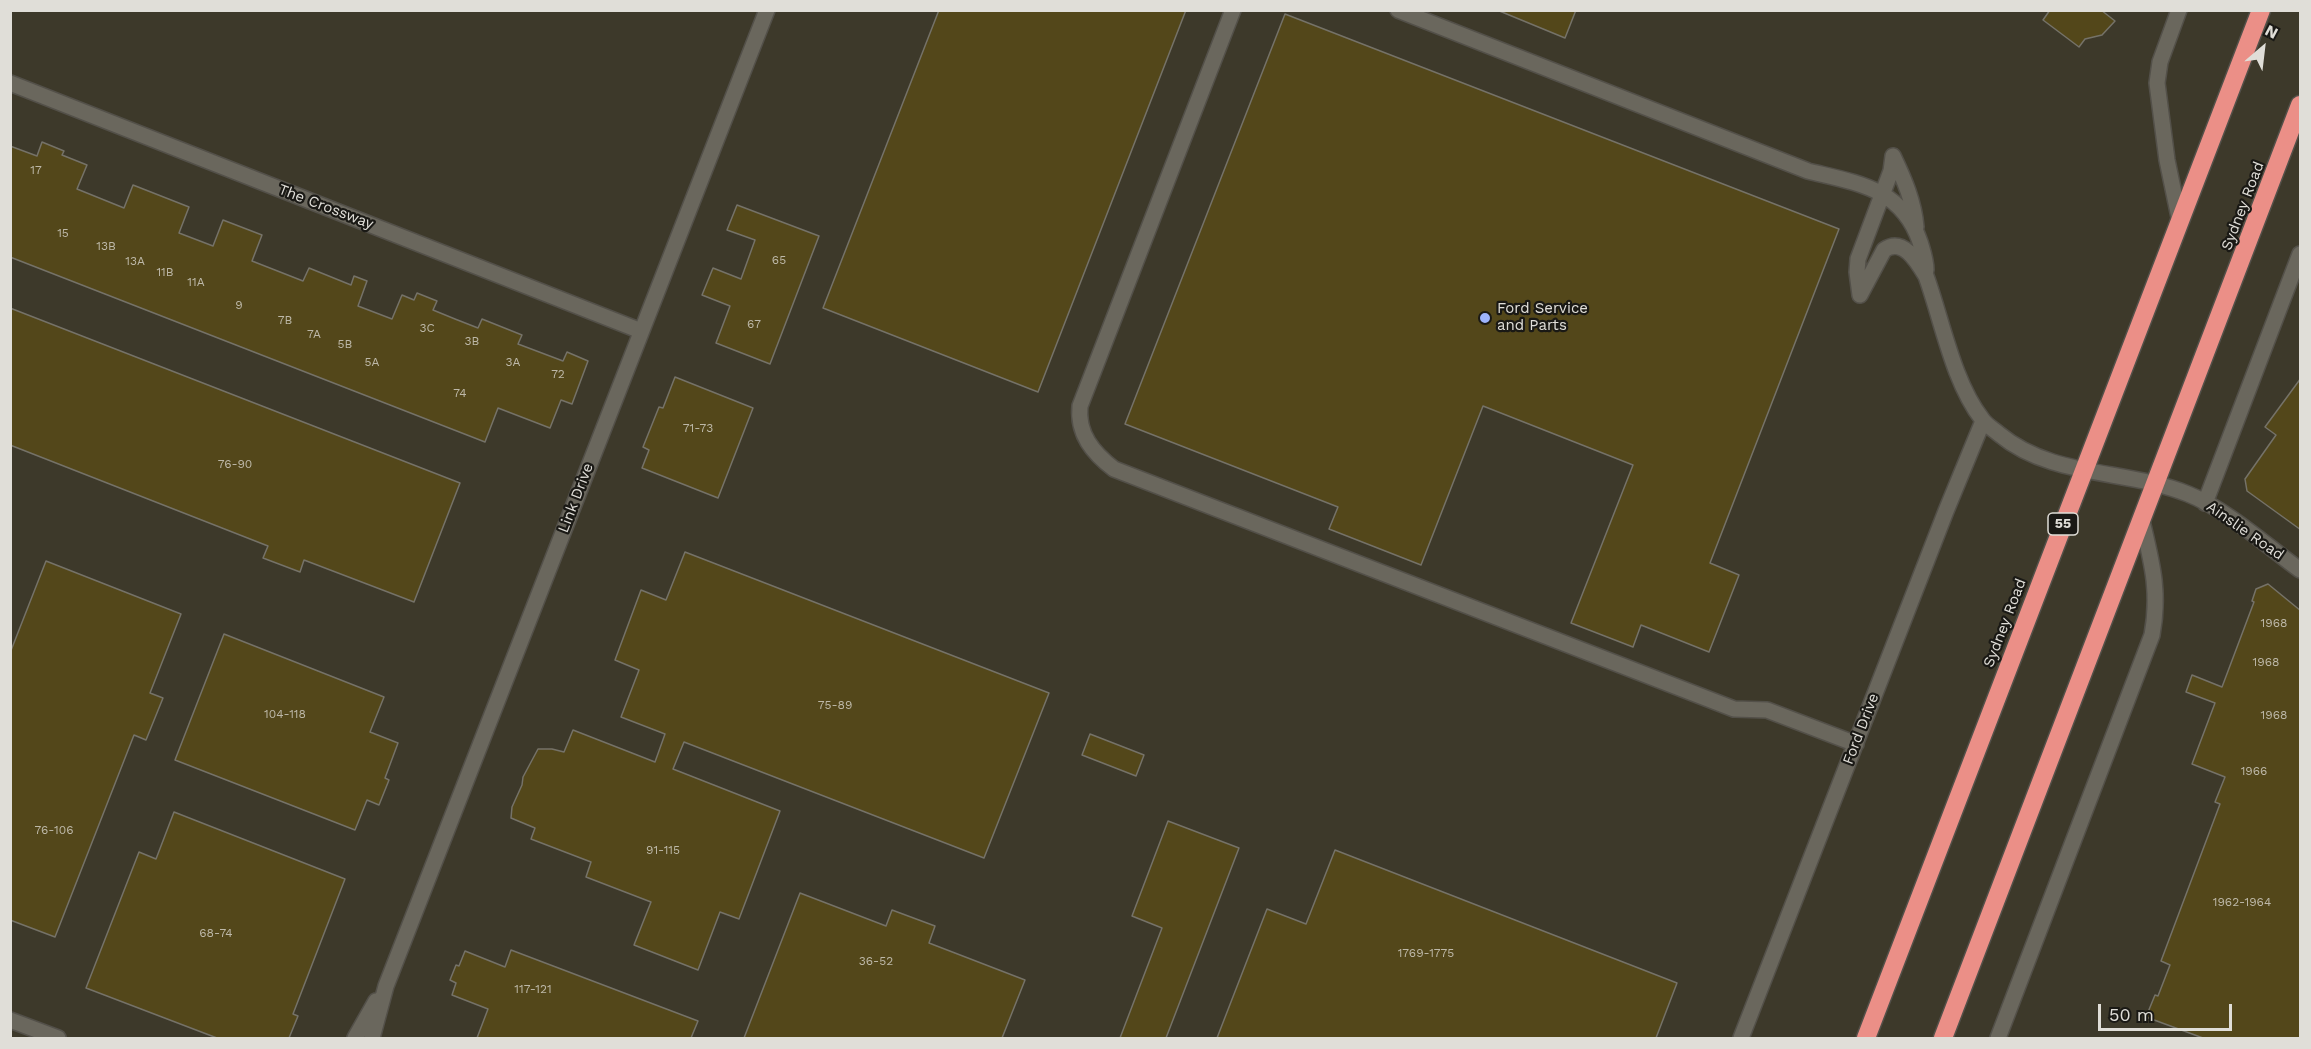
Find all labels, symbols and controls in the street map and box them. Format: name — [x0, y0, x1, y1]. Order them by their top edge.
north arrow — [2233, 18, 2293, 78]
text: N — [2262, 20, 2281, 43]
street label: Sydney Road — [2218, 159, 2268, 253]
house number: 17 — [30, 163, 42, 177]
street label: The Crossway — [276, 181, 376, 233]
house number: 15 — [57, 226, 69, 240]
house number: 13B — [96, 239, 116, 253]
house number: 65 — [772, 253, 786, 267]
house number: 13A — [125, 254, 145, 268]
house number: 11B — [156, 265, 174, 279]
house number: 11A — [187, 275, 205, 289]
house number: 9 — [235, 298, 243, 312]
place label: Ford Service and Parts — [1497, 300, 1588, 335]
marker: Ford Service and Parts — [1478, 311, 1492, 325]
house number: 7B — [278, 313, 292, 327]
house number: 67 — [747, 317, 761, 331]
house number: 3C — [419, 321, 435, 335]
house number: 7A — [307, 327, 321, 341]
house number: 3B — [465, 334, 479, 348]
house number: 5B — [338, 337, 352, 351]
house number: 5A — [365, 355, 379, 369]
house number: 3A — [506, 355, 520, 369]
house number: 72 — [551, 367, 565, 381]
house number: 74 — [453, 386, 467, 400]
house number: 71-73 — [683, 421, 713, 435]
house number: 76-90 — [218, 457, 252, 471]
street label: Link Drive — [554, 461, 598, 535]
street label: Ainslie Road — [2203, 498, 2287, 564]
road number: 55 — [2048, 513, 2078, 535]
street label: Sydney Road — [1980, 576, 2030, 670]
house number: 1968 — [2261, 616, 2287, 630]
house number: 1968 — [2253, 655, 2279, 669]
street label: Ford Drive — [1839, 691, 1883, 767]
house number: 75-89 — [818, 698, 852, 712]
house number: 104-118 — [264, 707, 306, 721]
house number: 1968 — [2261, 708, 2287, 722]
house number: 1966 — [2241, 764, 2267, 778]
house number: 76-106 — [35, 823, 73, 837]
house number: 91-115 — [646, 843, 680, 857]
house number: 1962-1964 — [2213, 895, 2271, 909]
house number: 68-74 — [199, 926, 233, 940]
house number: 1769-1775 — [1398, 946, 1454, 960]
house number: 36-52 — [859, 954, 893, 968]
house number: 117-121 — [514, 982, 552, 996]
scale bar — [2101, 992, 2234, 1030]
text: 50 m — [2109, 1004, 2154, 1025]

